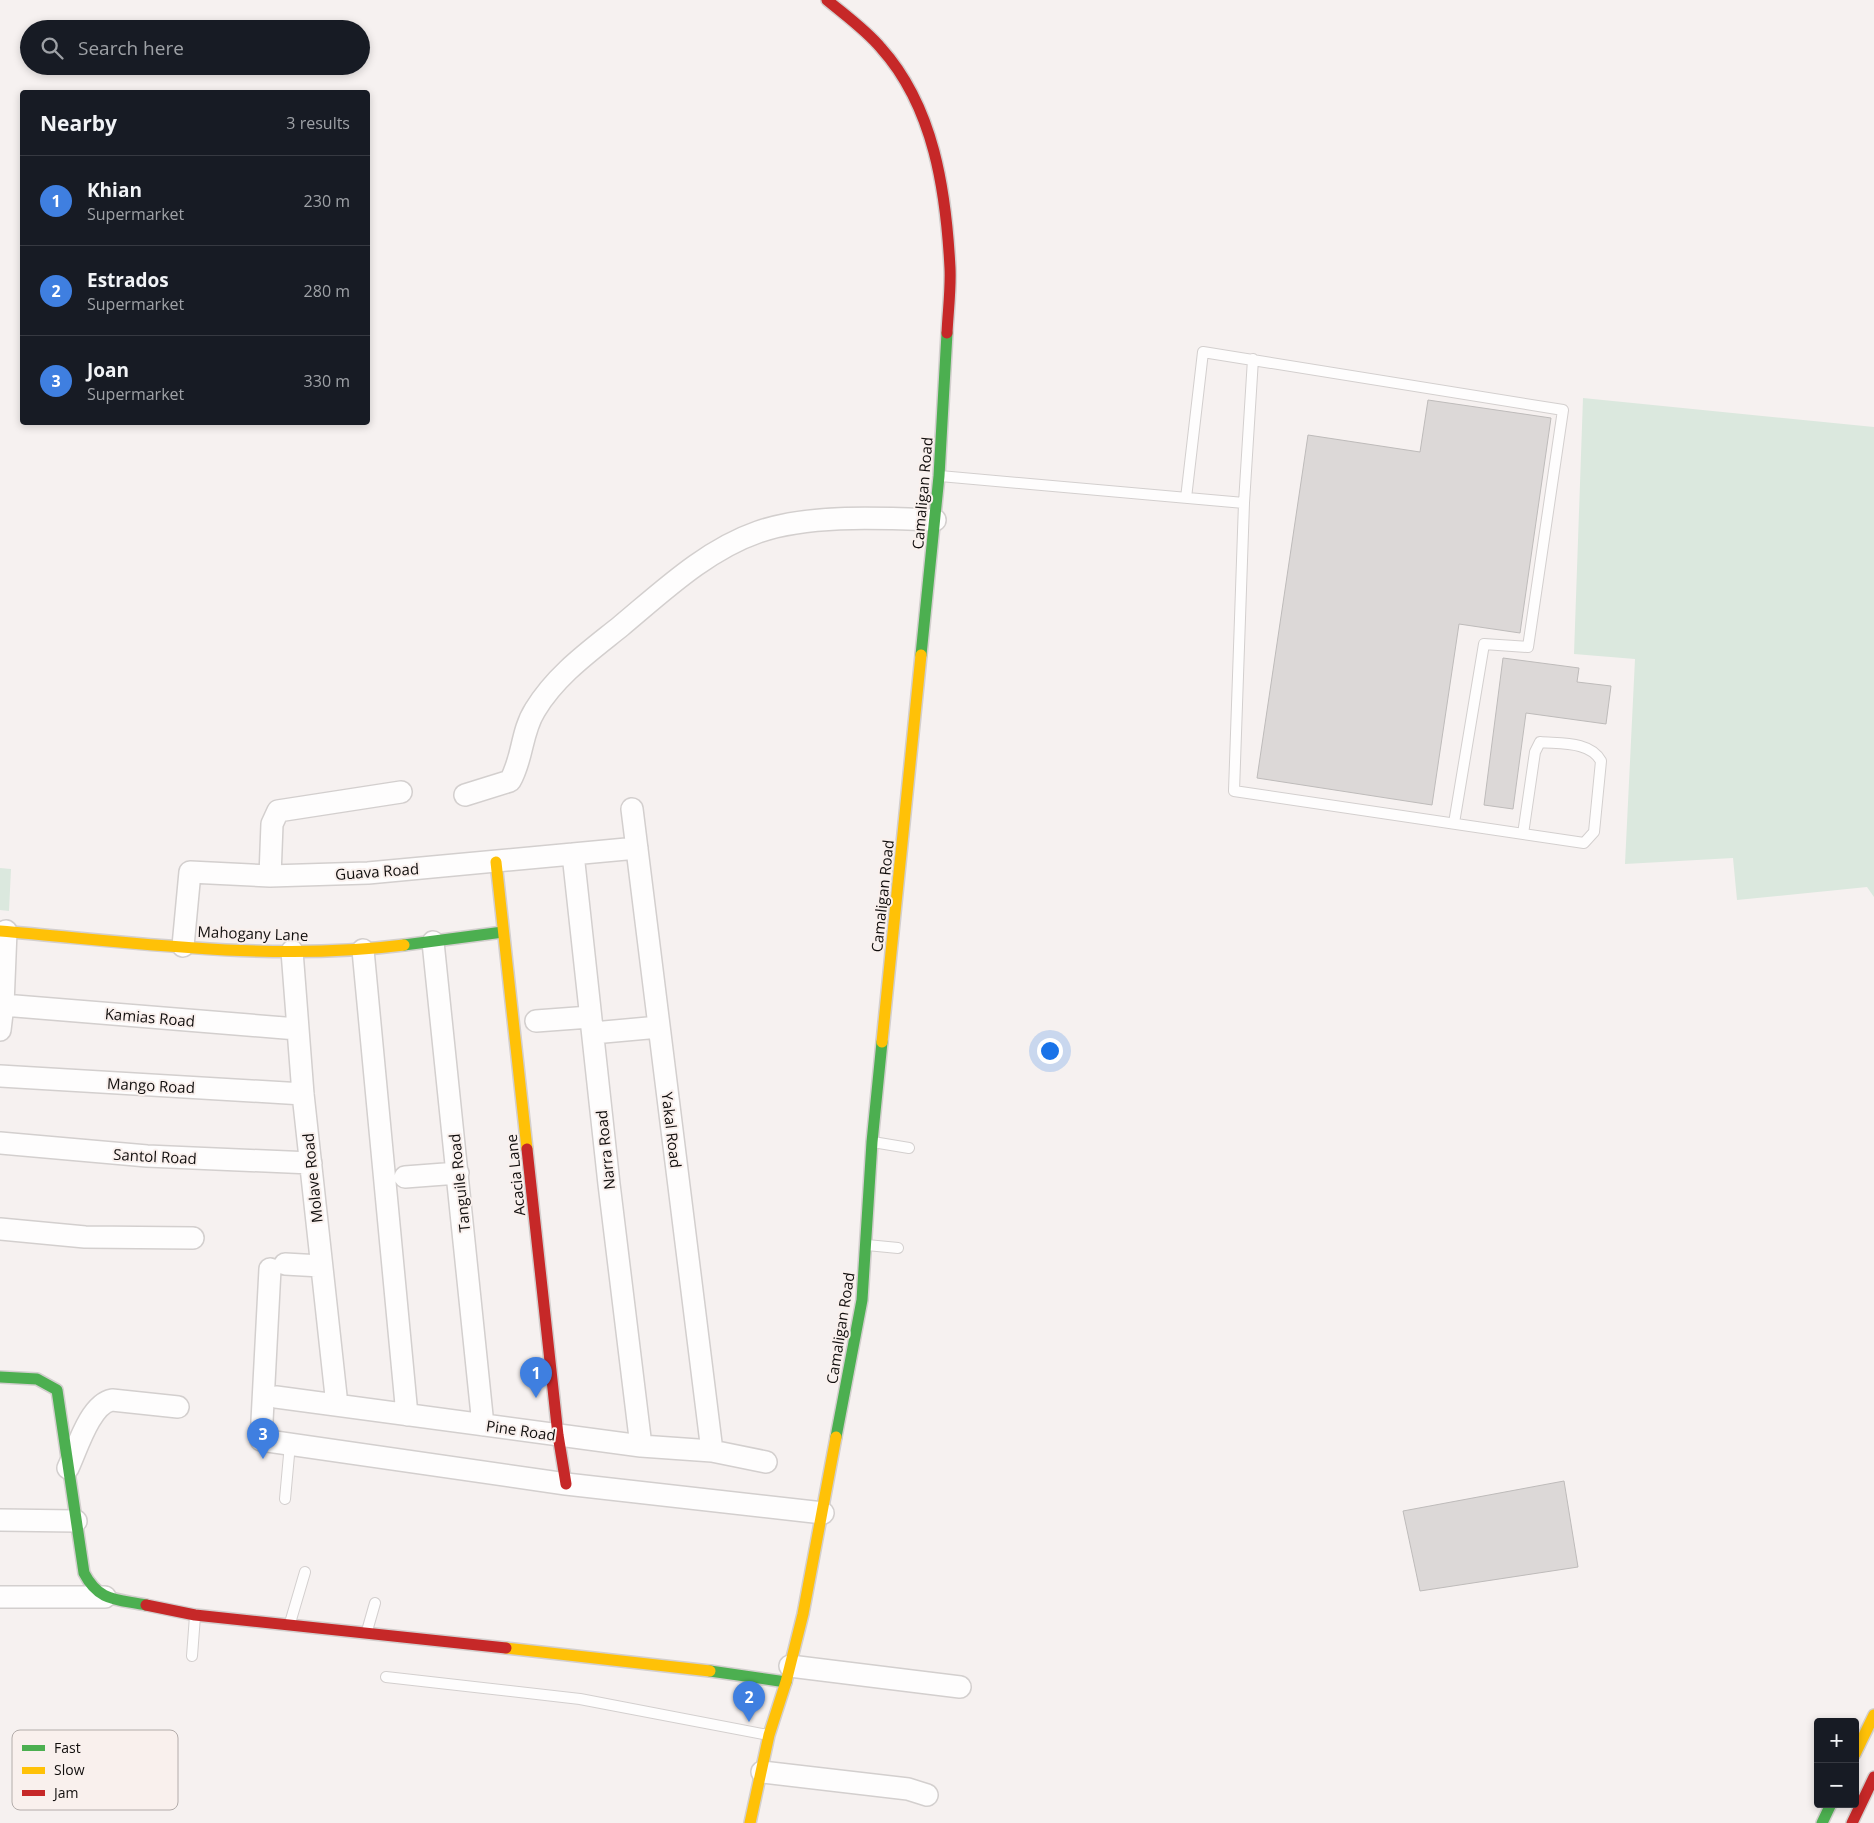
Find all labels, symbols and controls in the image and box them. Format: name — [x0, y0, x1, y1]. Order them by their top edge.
search box — [20, 20, 370, 75]
icon: search — [38, 34, 66, 62]
text: Search here — [78, 35, 184, 61]
text: Nearby — [40, 109, 117, 137]
text: 3 results — [286, 112, 350, 134]
text: Khian — [87, 177, 142, 203]
text: 1 — [51, 190, 61, 212]
text: 230 m — [304, 190, 350, 212]
text: Supermarket — [87, 203, 184, 225]
text: Estrados — [87, 267, 169, 293]
text: 2 — [51, 280, 61, 302]
text: 280 m — [304, 280, 350, 302]
text: Supermarket — [87, 293, 184, 315]
text: Joan — [87, 357, 129, 383]
text: 3 — [51, 370, 61, 392]
text: 330 m — [304, 370, 350, 392]
text: Supermarket — [87, 383, 184, 405]
street label: Camaligan Road — [907, 436, 937, 550]
street label: Camaligan Road — [866, 839, 898, 953]
street label: Guava Road — [334, 858, 420, 884]
street label: Mahogany Lane — [197, 921, 309, 945]
street label: Kamias Road — [104, 1003, 196, 1031]
your location — [1037, 1038, 1063, 1064]
street label: Mango Road — [107, 1073, 195, 1097]
street label: Yakal Road — [657, 1091, 687, 1169]
street label: Narra Road — [591, 1109, 619, 1191]
street label: Molave Road — [297, 1132, 327, 1224]
street label: Tanguile Road — [444, 1133, 474, 1233]
street label: Acacia Lane — [501, 1133, 529, 1217]
street label: Santol Road — [113, 1144, 197, 1168]
street label: Camaligan Road — [821, 1271, 859, 1385]
pin: 1 — [520, 1357, 552, 1398]
street label: Pine Road — [485, 1415, 557, 1445]
pin: 3 — [247, 1418, 279, 1459]
pin: 2 — [733, 1681, 765, 1722]
map controls — [1814, 1718, 1859, 1808]
button: + — [1814, 1718, 1859, 1763]
legend — [12, 1730, 178, 1810]
text: Fast — [54, 1738, 81, 1757]
text: Slow — [54, 1760, 85, 1779]
button: − — [1814, 1763, 1859, 1808]
text: Jam — [52, 1783, 79, 1802]

